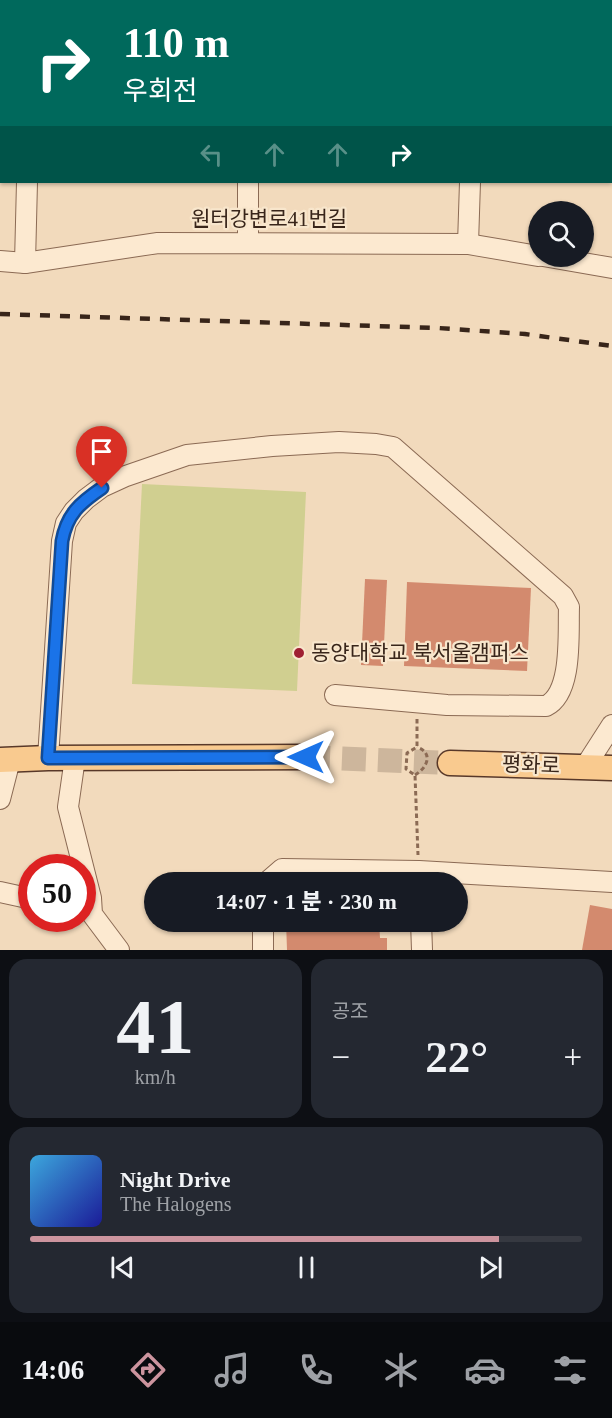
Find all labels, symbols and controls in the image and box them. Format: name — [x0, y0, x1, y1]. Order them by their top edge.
text: 110 m — [123, 20, 229, 66]
icon: right — [24, 24, 102, 102]
text: 우회전 — [123, 76, 198, 106]
icon: left — [195, 138, 228, 171]
icon: ahead — [258, 138, 291, 171]
icon: ahead — [321, 138, 354, 171]
icon: right — [384, 138, 417, 171]
map controls — [528, 201, 594, 267]
button: search — [528, 201, 594, 267]
street label: 원터강변로41번길 — [191, 207, 347, 231]
pin — [76, 426, 127, 488]
icon: arrive — [85, 435, 118, 468]
place label: 동양대학교 북서울캠퍼스 — [311, 641, 529, 665]
marker: 동양대학교 북서울캠퍼스 — [292, 646, 306, 660]
position arrow — [274, 725, 338, 789]
street label: 평화로 — [502, 752, 560, 778]
speed limit sign: 50 — [18, 854, 96, 932]
text: 14:07 · 1 분 · 230 m — [215, 889, 397, 914]
text: 41 — [116, 983, 194, 1070]
text: 공조 — [332, 1000, 368, 1022]
text: 22° — [425, 1032, 488, 1082]
text: − — [332, 1039, 350, 1075]
text: + — [563, 1039, 582, 1075]
text: km/h — [135, 1066, 176, 1088]
text: Night Drive — [120, 1167, 231, 1192]
text: The Halogens — [120, 1193, 232, 1215]
icon: previous — [106, 1251, 139, 1284]
icon: pause — [290, 1251, 323, 1284]
icon: next — [474, 1251, 507, 1284]
icon: directions — [127, 1349, 169, 1391]
icon: music — [211, 1349, 253, 1391]
icon: phone — [295, 1349, 337, 1391]
icon: climate — [380, 1349, 422, 1391]
icon: car — [464, 1349, 506, 1391]
icon: filters — [549, 1349, 591, 1391]
text: 14:06 — [21, 1355, 84, 1385]

